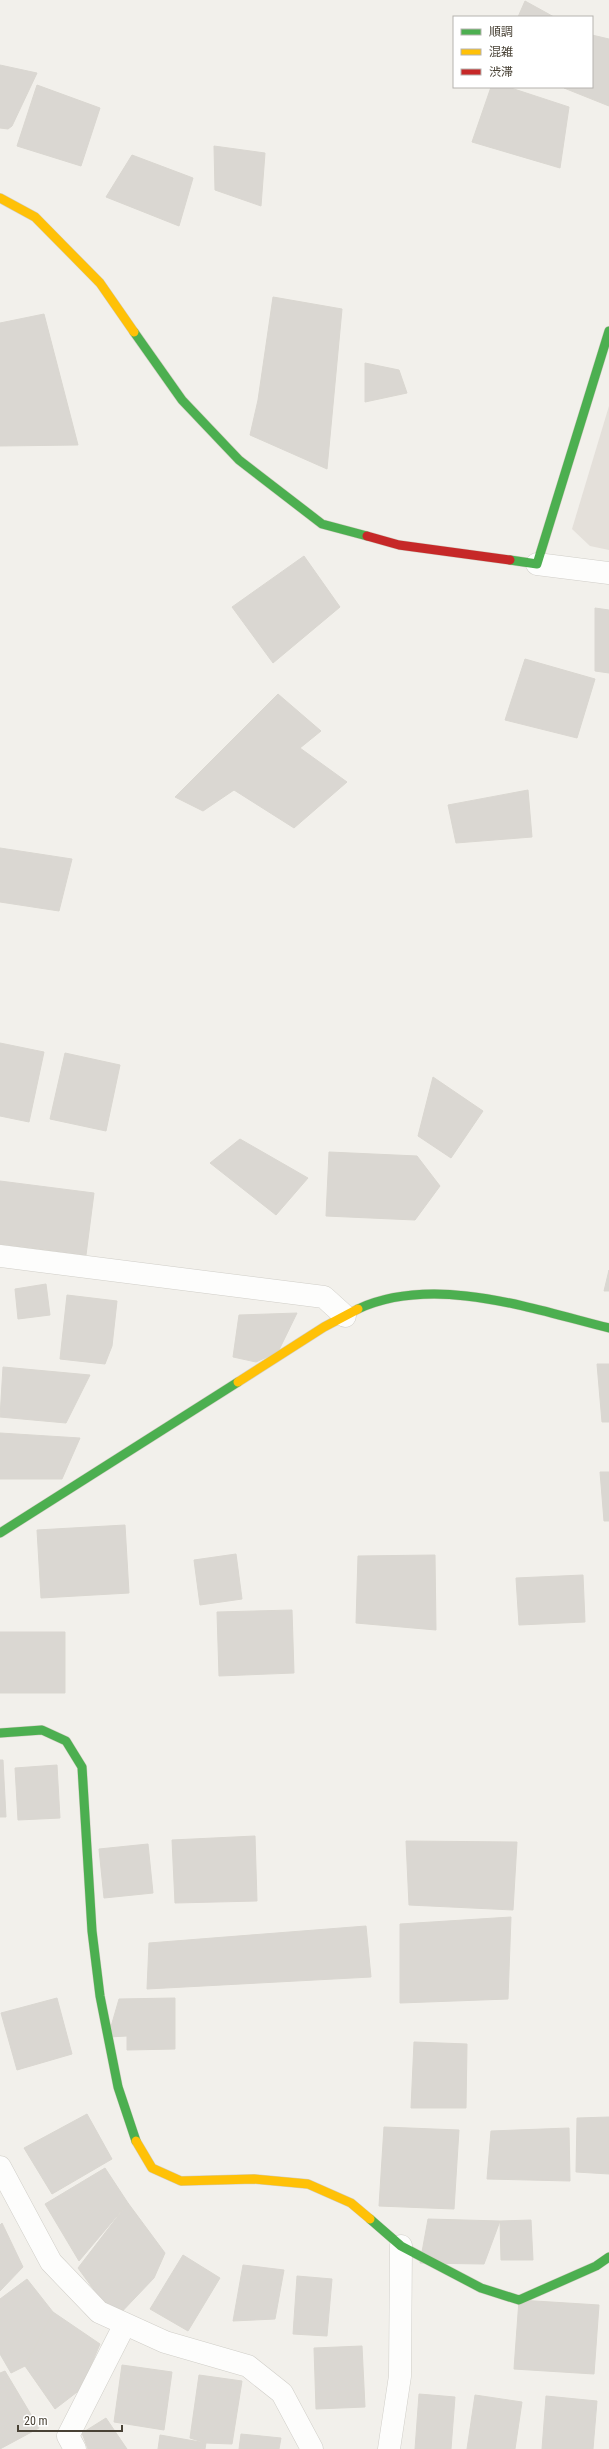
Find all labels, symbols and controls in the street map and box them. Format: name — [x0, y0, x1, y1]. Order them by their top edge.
legend — [453, 16, 593, 88]
text: 順調 — [489, 25, 513, 39]
text: 混雑 — [489, 45, 513, 59]
text: 渋滞 — [489, 65, 513, 79]
scale bar — [18, 2407, 122, 2433]
text: 20 m — [24, 2414, 48, 2428]

